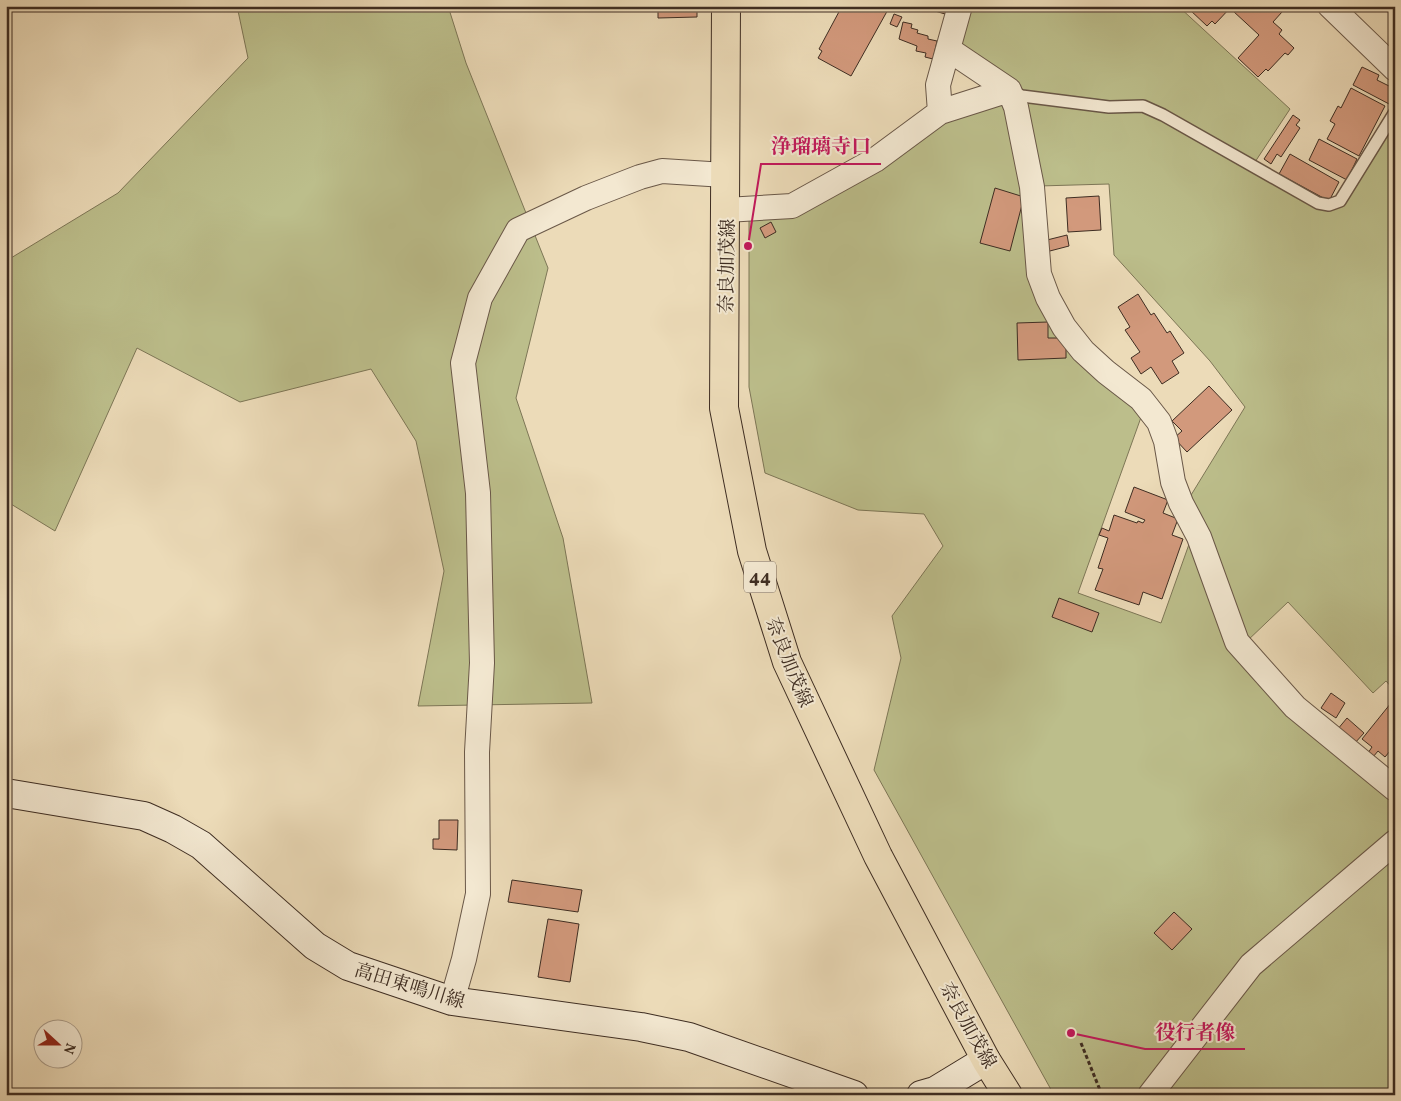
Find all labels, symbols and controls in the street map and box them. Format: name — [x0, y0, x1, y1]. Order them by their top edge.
callout: 浄瑠璃寺口 — [761, 129, 881, 164]
text: 浄瑠璃寺口 — [771, 134, 871, 162]
street label: 奈良加茂線 — [714, 218, 742, 314]
road number: 44 — [744, 562, 776, 592]
street label: 奈良加茂線 — [758, 614, 818, 712]
street label: 高田東鳴川線 — [351, 958, 468, 1016]
street label: 奈良加茂線 — [933, 978, 1002, 1074]
callout: 役行者像 — [1145, 1014, 1245, 1049]
north arrow — [32, 1018, 82, 1068]
text: 役行者像 — [1155, 1020, 1235, 1048]
text: N — [58, 1040, 79, 1056]

